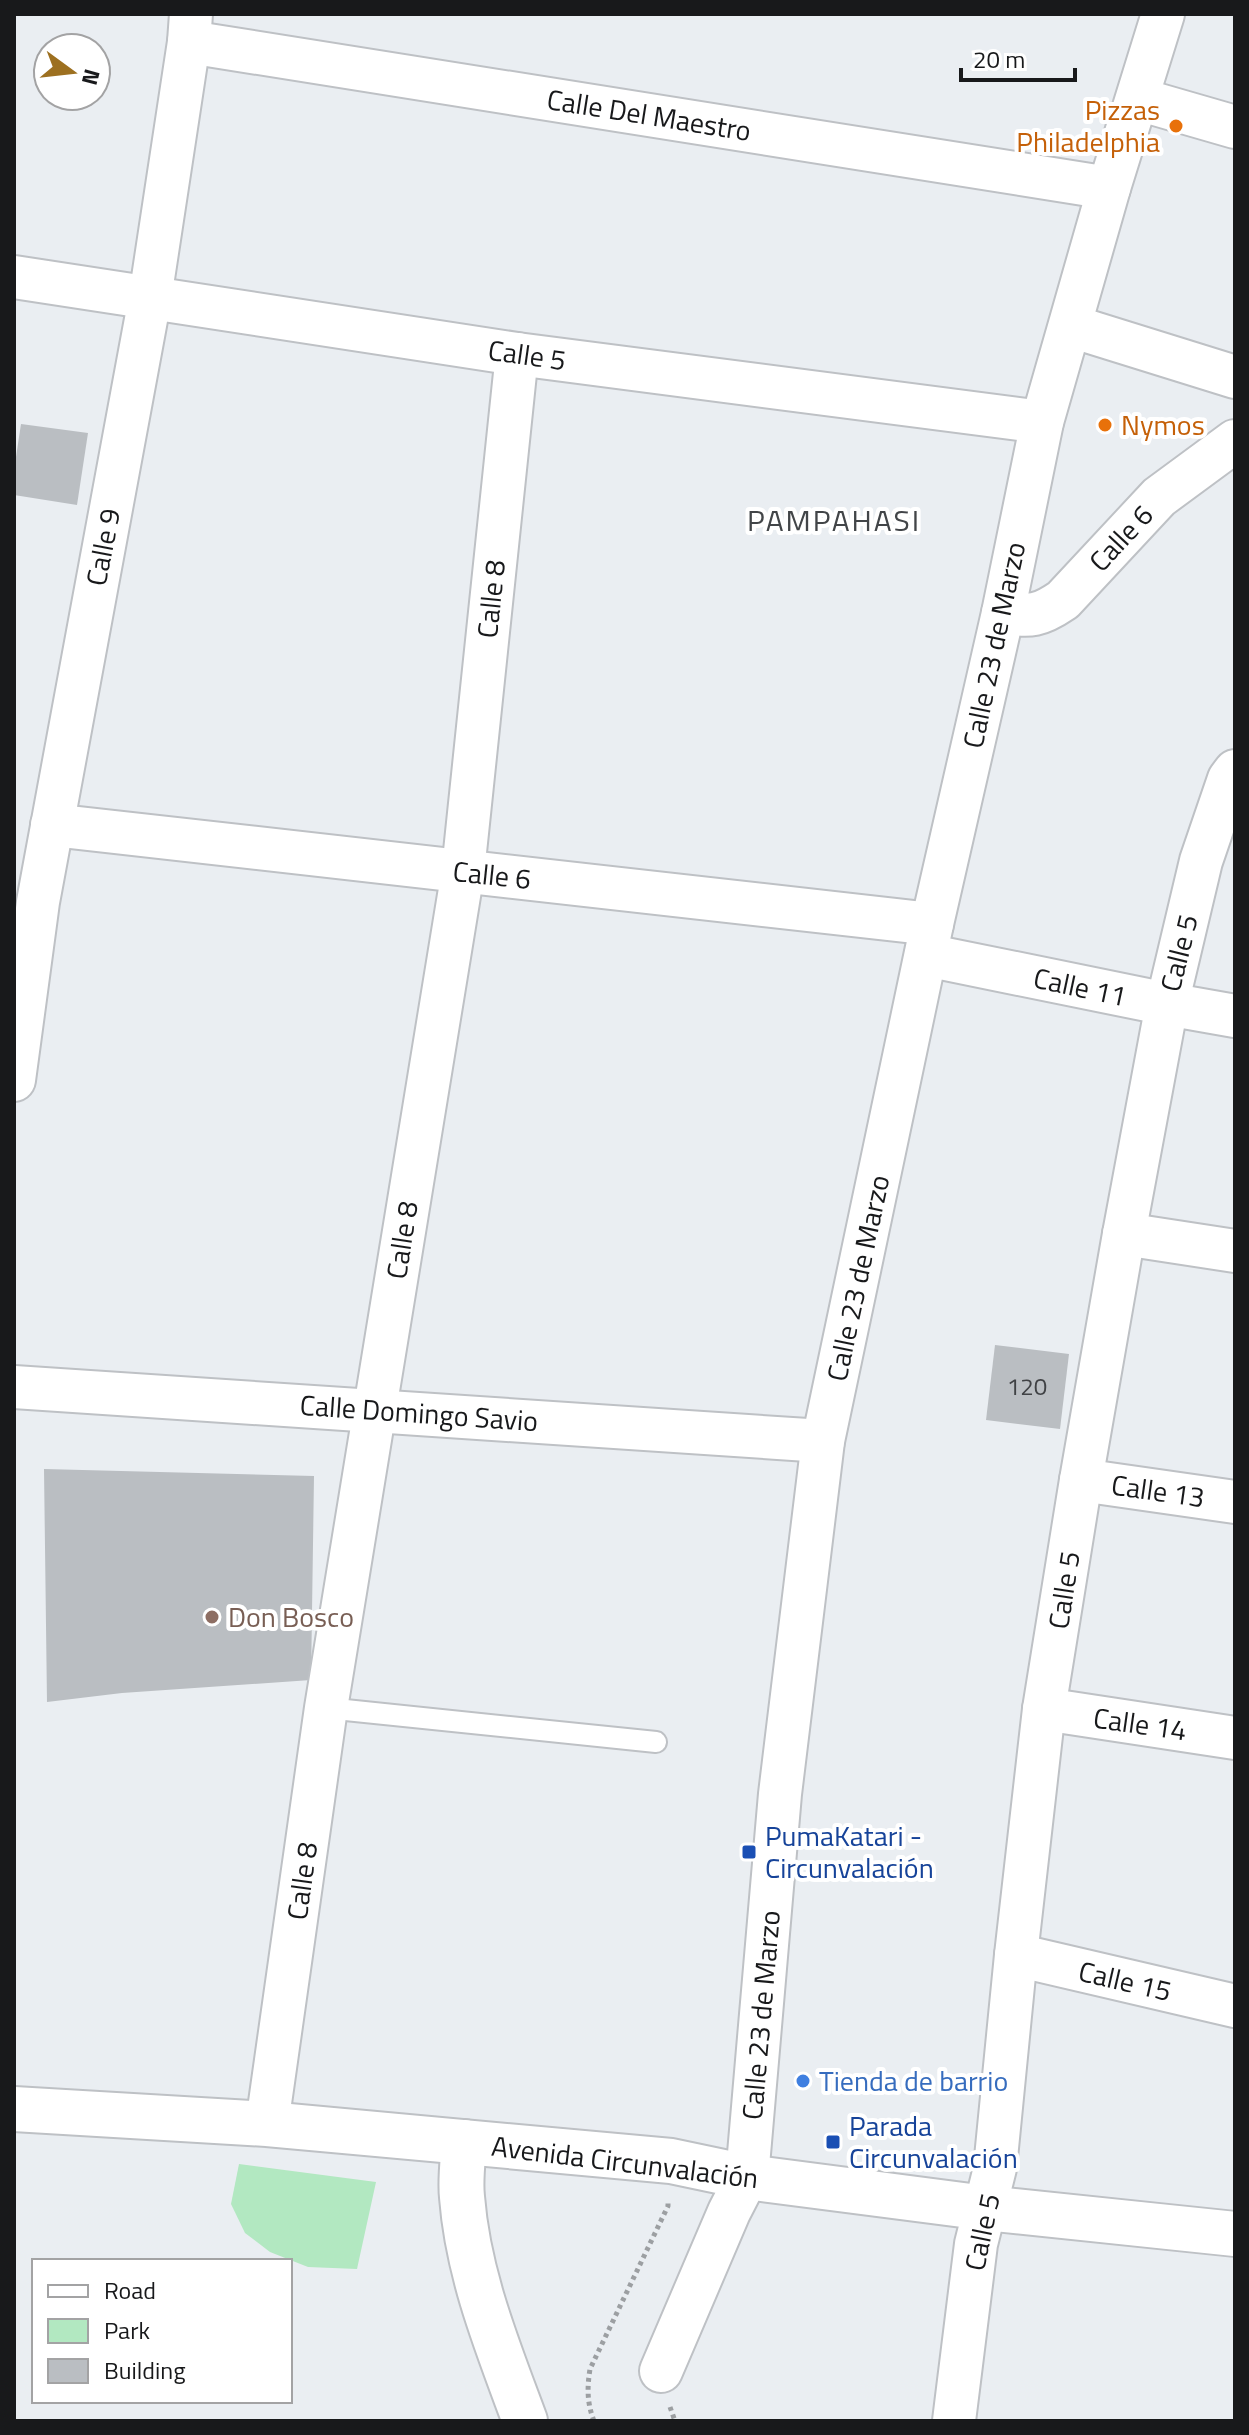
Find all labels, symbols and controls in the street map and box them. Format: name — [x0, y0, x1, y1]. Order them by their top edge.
north arrow — [32, 32, 112, 112]
scale bar — [961, 32, 1075, 82]
text: 20 m — [973, 41, 1025, 77]
text: N — [73, 65, 110, 89]
street label: Calle Del Maestro — [544, 77, 754, 152]
place label: Pizzas Philadelphia — [1016, 88, 1160, 163]
marker: Pizzas Philadelphia — [1167, 117, 1185, 135]
street label: Calle 5 — [485, 328, 569, 381]
place label: Nymos — [1121, 403, 1205, 446]
marker: Nymos — [1096, 416, 1114, 434]
street label: Calle 6 — [1078, 494, 1163, 581]
district label: PAMPAHASI — [747, 497, 921, 543]
street label: Calle 9 — [74, 504, 131, 589]
street label: Calle 23 de Marzo — [951, 538, 1036, 752]
street label: Calle 8 — [465, 558, 516, 640]
street label: Calle 6 — [451, 849, 533, 900]
street label: Calle 5 — [1148, 910, 1209, 996]
street label: Calle 11 — [1030, 956, 1130, 1017]
street label: Calle 23 de Marzo — [815, 1171, 900, 1385]
street label: Calle 8 — [374, 1198, 429, 1282]
house number: 120 — [1007, 1368, 1047, 1404]
street label: Calle Domingo Savio — [298, 1383, 540, 1442]
street label: Calle 13 — [1109, 1463, 1208, 1518]
street label: Calle 5 — [1036, 1548, 1091, 1632]
place label: Don Bosco — [228, 1595, 354, 1638]
marker: Don Bosco — [203, 1608, 221, 1626]
street label: Calle 14 — [1091, 1696, 1190, 1751]
place label: PumaKatari - Circunvalación — [765, 1814, 934, 1889]
street label: Calle 8 — [275, 1839, 328, 1923]
marker: PumaKatari - Circunvalación — [740, 1843, 758, 1861]
street label: Calle 23 de Marzo — [730, 1909, 791, 2121]
street label: Calle 15 — [1075, 1949, 1176, 2012]
place label: Tienda de barrio — [819, 2059, 1008, 2102]
marker: Tienda de barrio — [794, 2072, 812, 2090]
place label: Parada Circunvalación — [849, 2104, 1018, 2179]
street label: Avenida Circunvalación — [489, 2124, 761, 2199]
marker: Parada Circunvalación — [824, 2133, 842, 2151]
street label: Calle 5 — [952, 2189, 1011, 2275]
legend — [32, 2259, 292, 2403]
text: Road — [104, 2272, 156, 2308]
text: Park — [104, 2312, 150, 2348]
text: Building — [104, 2352, 186, 2388]

